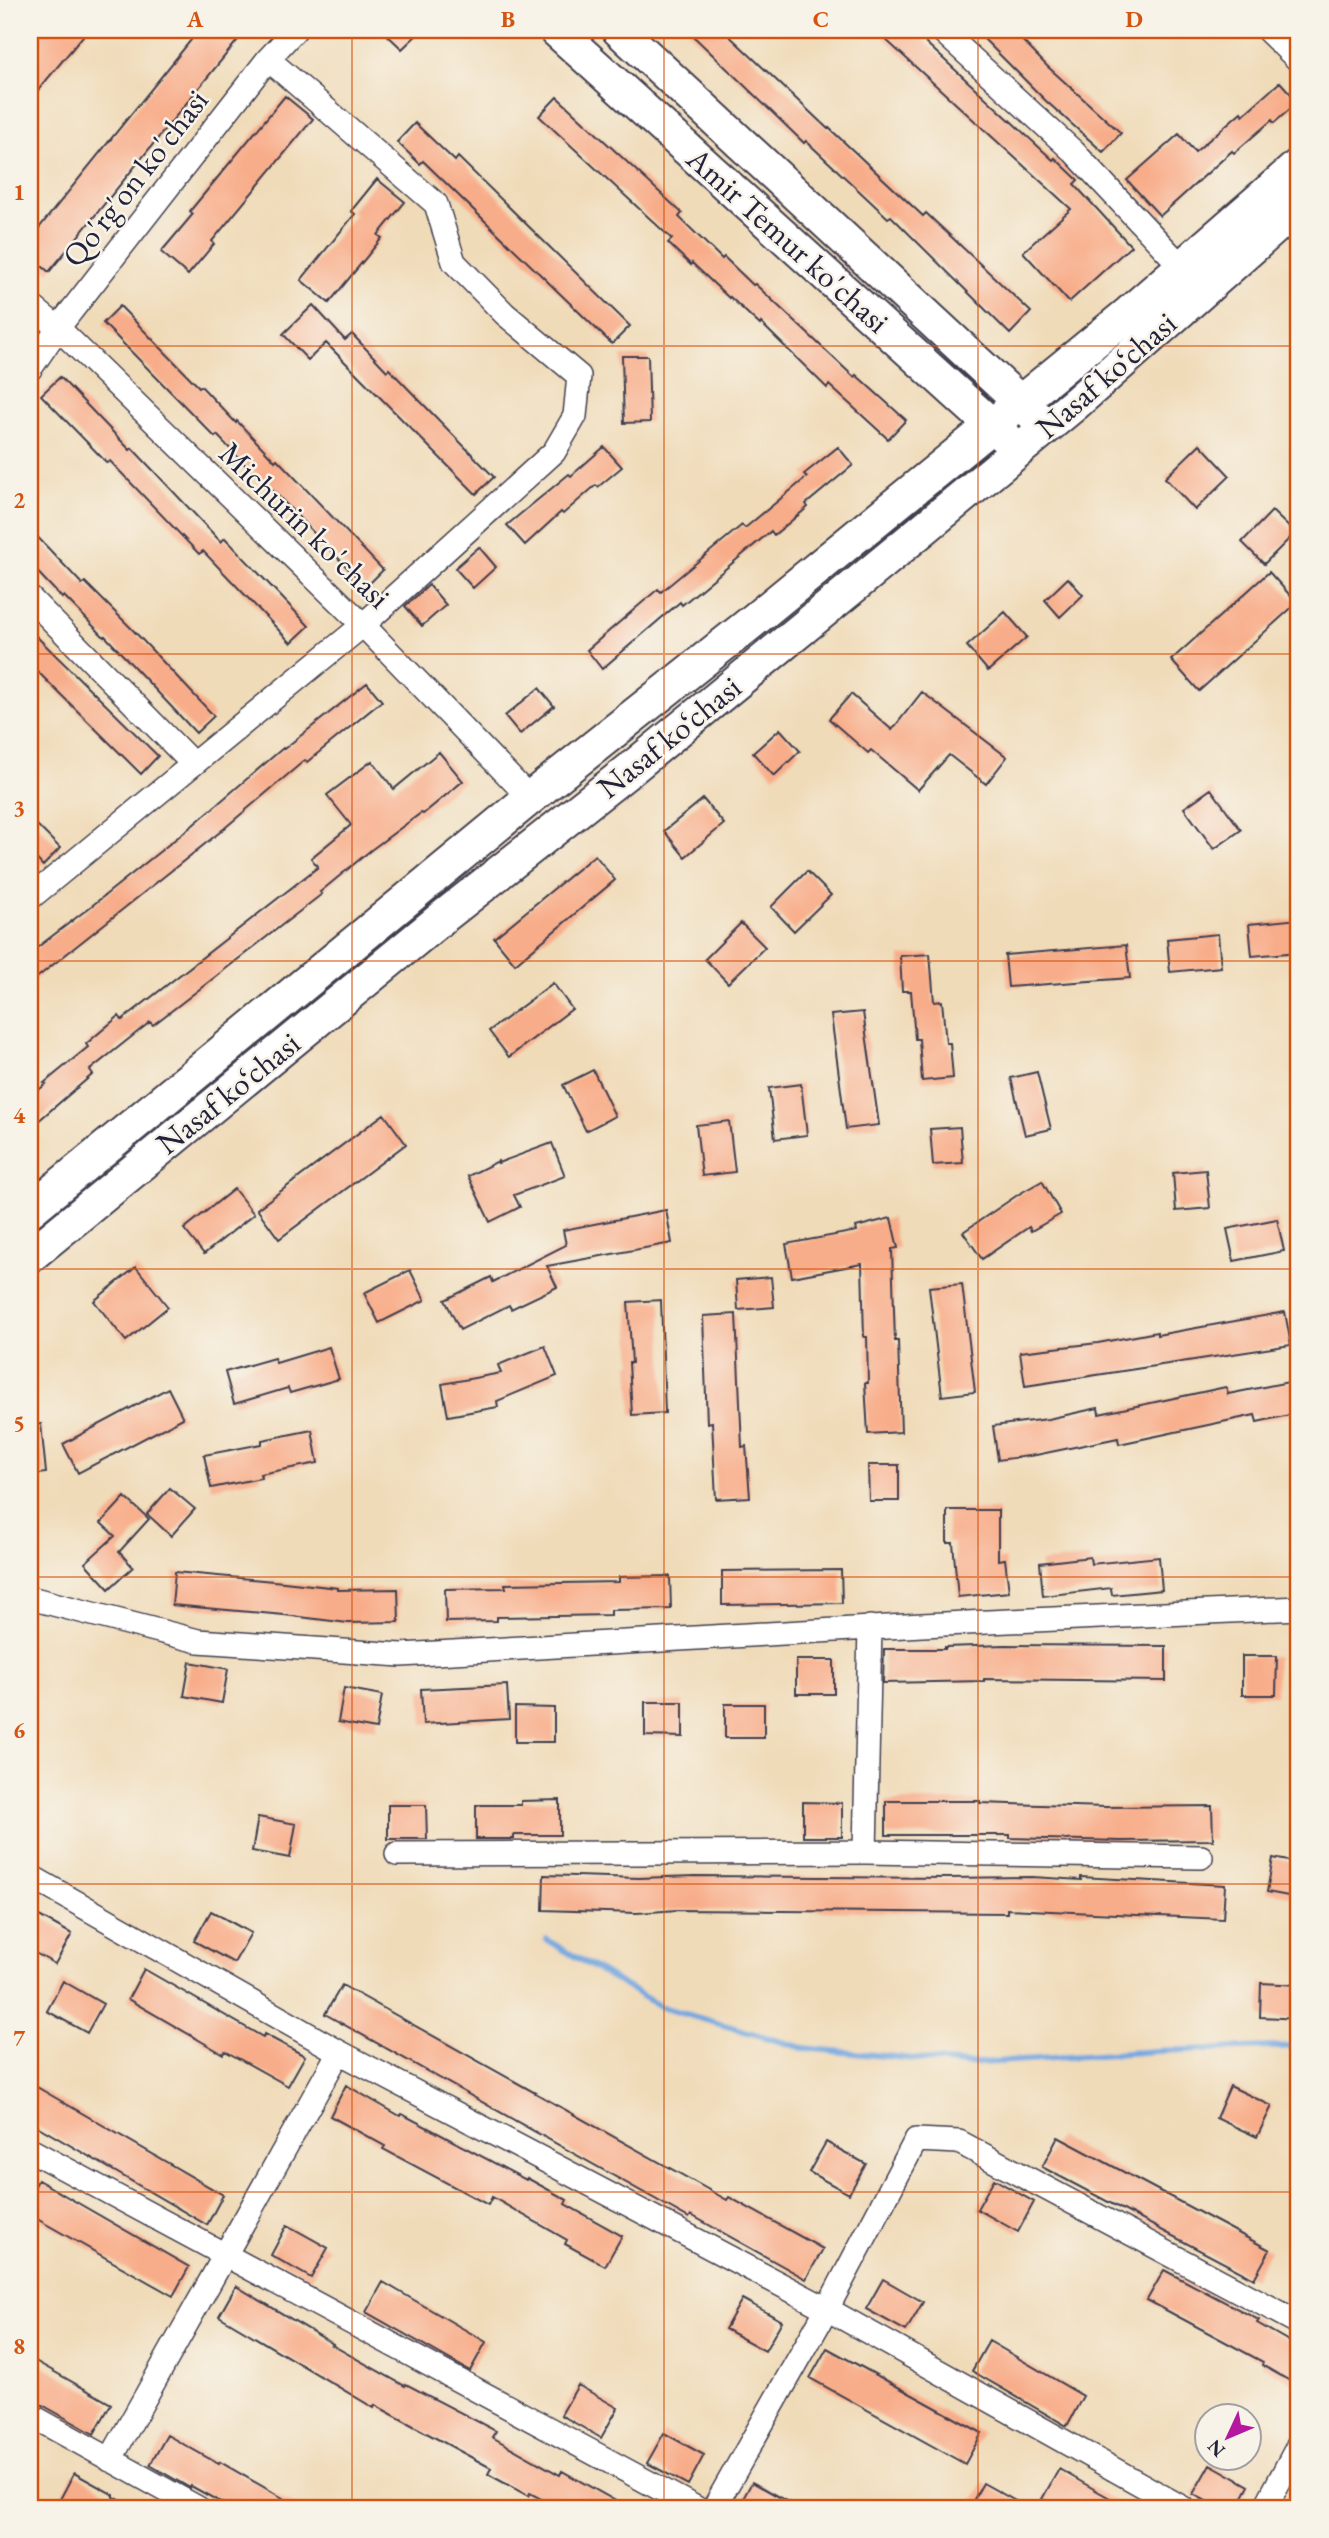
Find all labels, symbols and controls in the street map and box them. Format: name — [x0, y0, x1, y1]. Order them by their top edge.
text: A — [186, 4, 204, 34]
text: B — [501, 4, 515, 34]
text: C — [813, 4, 829, 34]
text: D — [1125, 4, 1143, 34]
street label: Qo'rg'on ko'chasi — [52, 80, 218, 275]
street label: Amir Temur ko'chasi — [677, 137, 898, 342]
text: 1 — [13, 177, 25, 207]
street label: Nasaf ko‘chasi — [1027, 302, 1185, 448]
street label: Michurin ko'chasi — [210, 433, 400, 618]
text: 2 — [13, 485, 25, 515]
street label: Nasaf ko‘chasi — [588, 666, 750, 808]
text: 3 — [13, 793, 25, 823]
street label: Nasaf ko‘chasi — [147, 1022, 309, 1164]
text: 4 — [13, 1100, 26, 1130]
text: 5 — [13, 1408, 25, 1438]
text: 6 — [13, 1715, 25, 1745]
text: 7 — [13, 2023, 26, 2053]
text: 8 — [13, 2331, 25, 2361]
north arrow — [1192, 2402, 1262, 2472]
text: N — [1201, 2434, 1230, 2463]

